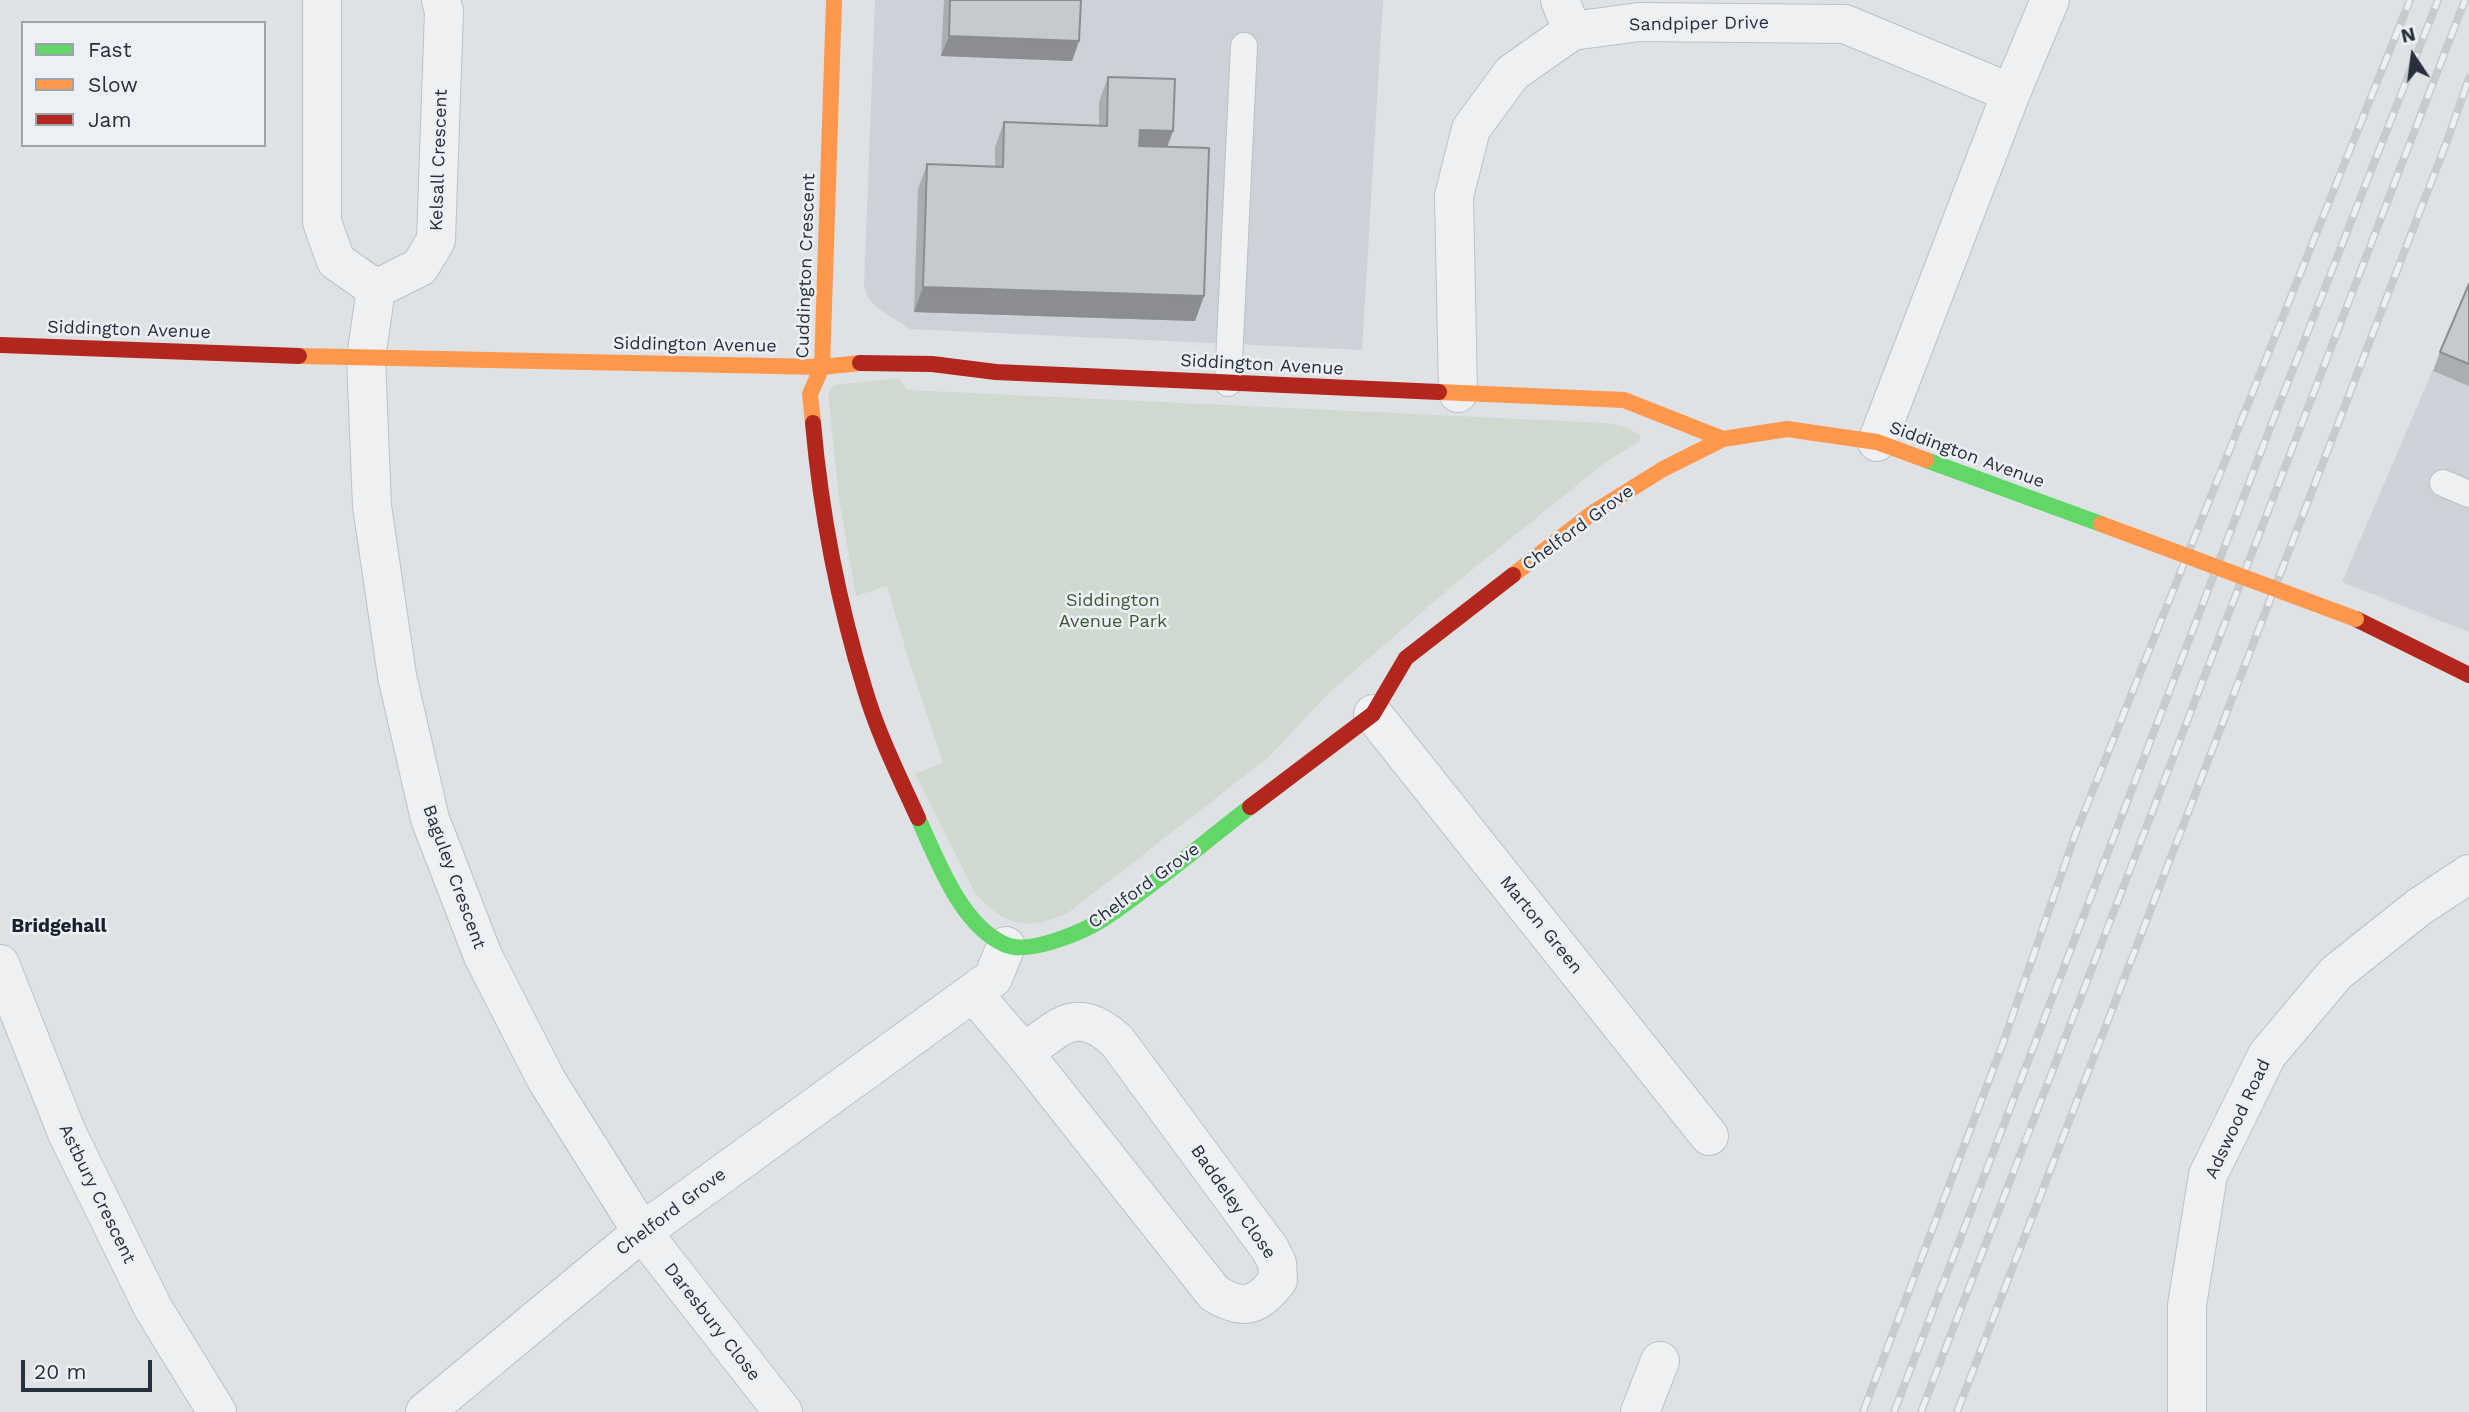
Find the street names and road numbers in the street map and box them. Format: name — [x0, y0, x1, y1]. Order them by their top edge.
street label: Sandpiper Drive — [1629, 12, 1769, 36]
street label: Kelsall Crescent — [426, 89, 452, 231]
street label: Cuddington Crescent — [792, 173, 820, 359]
street label: Siddington Avenue — [47, 316, 211, 344]
street label: Siddington Avenue — [613, 333, 777, 357]
street label: Siddington Avenue — [1180, 350, 1344, 380]
street label: Siddington Avenue — [1886, 417, 2048, 493]
street label: Chelford Grove — [1518, 480, 1638, 576]
street label: Baguley Crescent — [418, 802, 490, 952]
street label: Chelford Grove — [1084, 838, 1204, 934]
street label: Marton Green — [1495, 872, 1587, 978]
street label: Adswood Road — [2201, 1056, 2275, 1182]
street label: Astbury Crescent — [54, 1121, 140, 1267]
street label: Baddeley Close — [1186, 1141, 1280, 1263]
street label: Chelford Grove — [612, 1164, 730, 1260]
street label: Daresbury Close — [659, 1259, 765, 1385]

